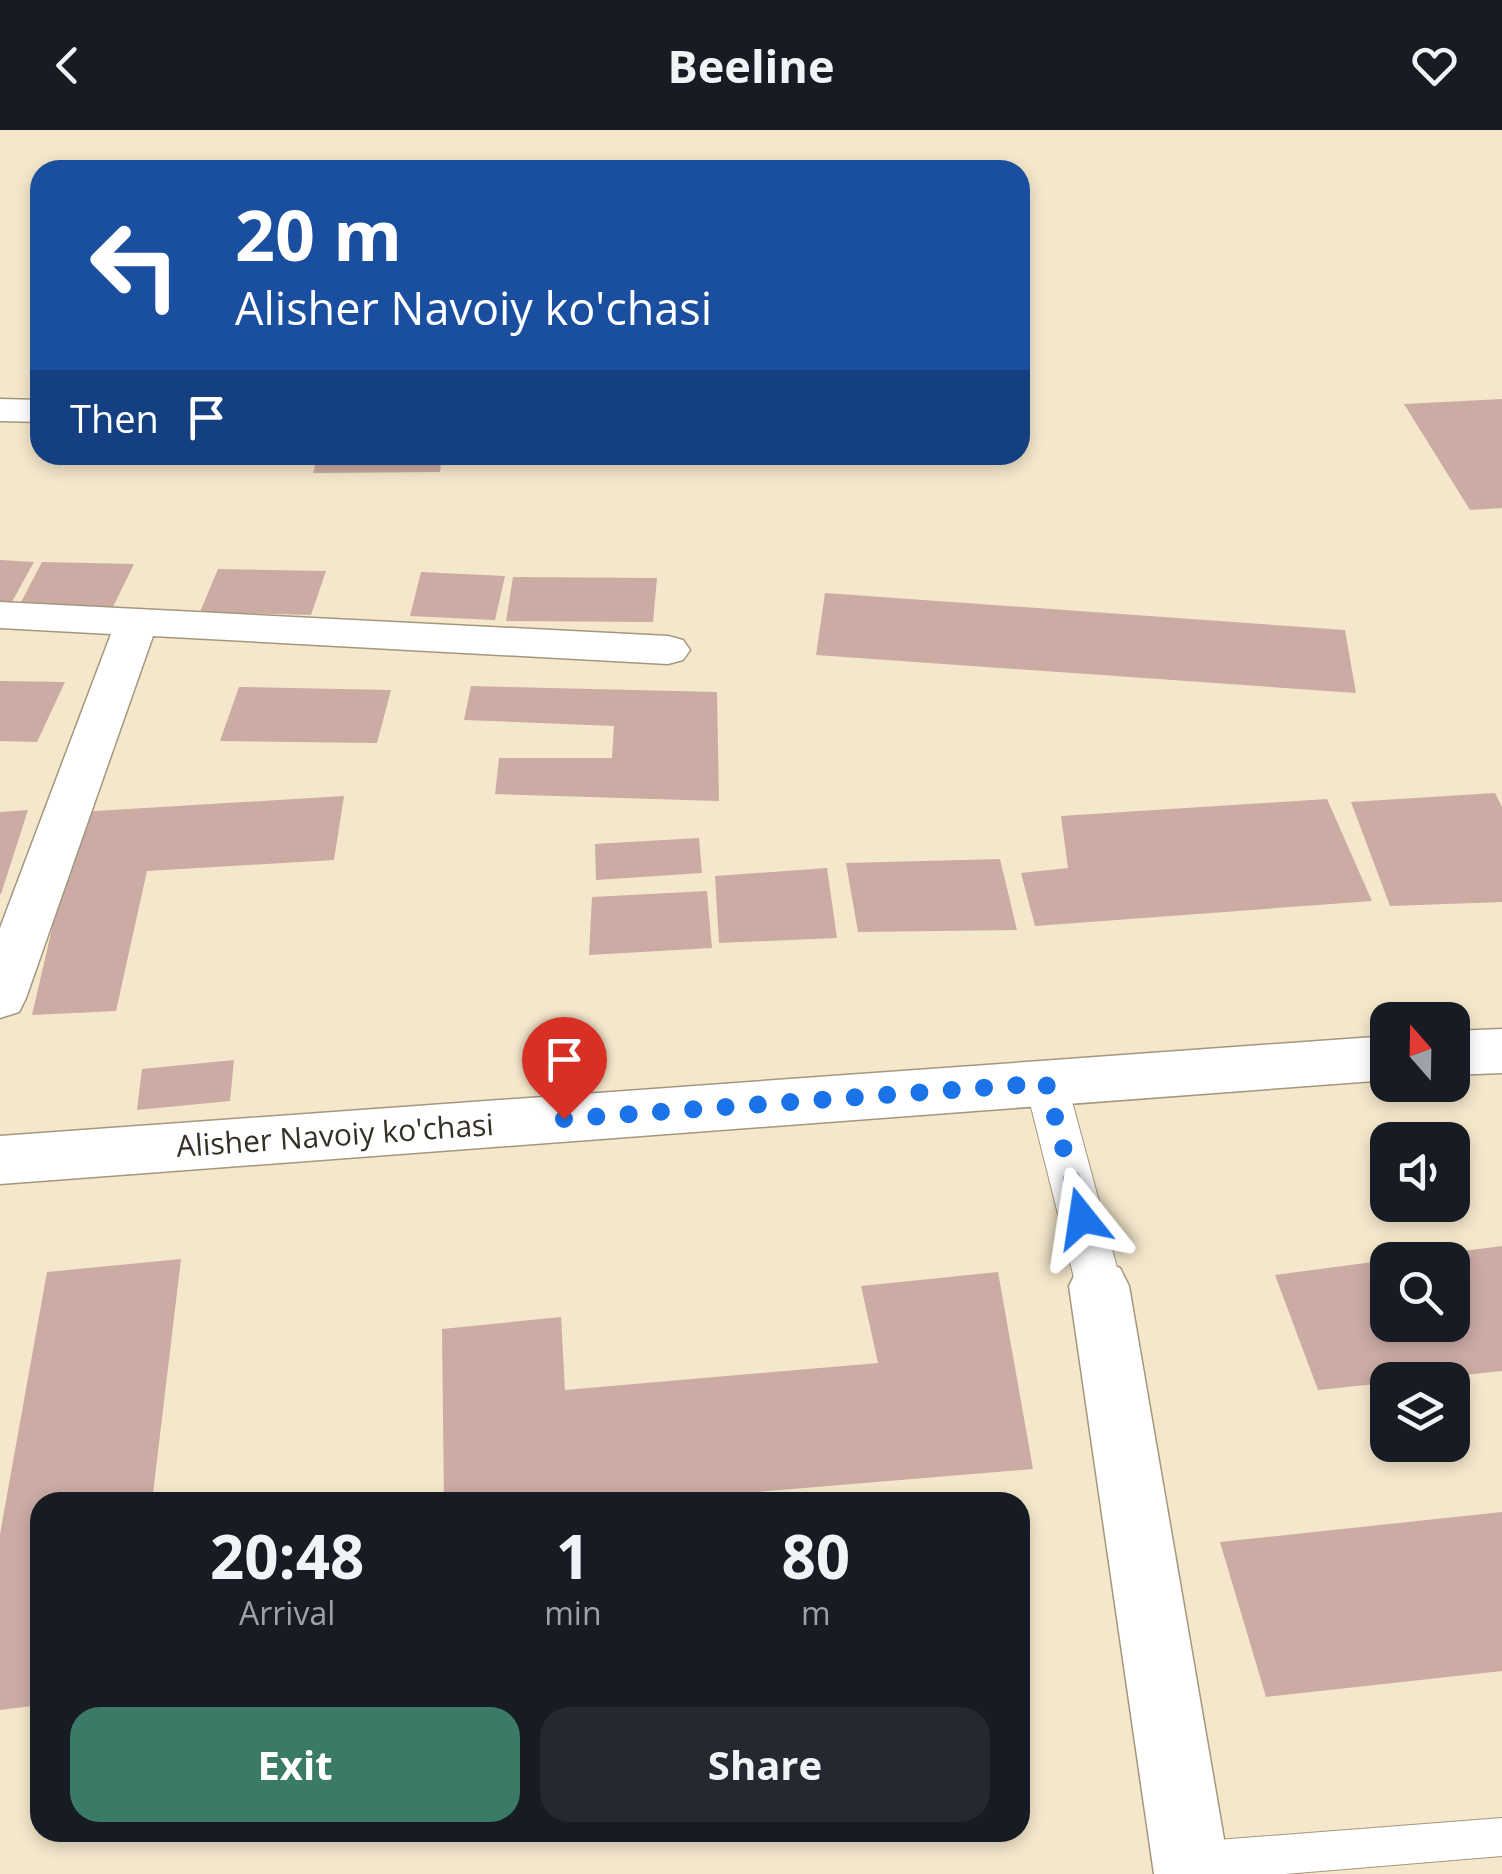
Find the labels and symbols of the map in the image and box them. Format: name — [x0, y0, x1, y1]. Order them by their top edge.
north arrow — [1370, 1002, 1470, 1102]
pin — [522, 1017, 607, 1120]
street label: Alisher Navoiy ko'chasi — [175, 1103, 495, 1166]
position arrow — [1030, 1166, 1134, 1270]

